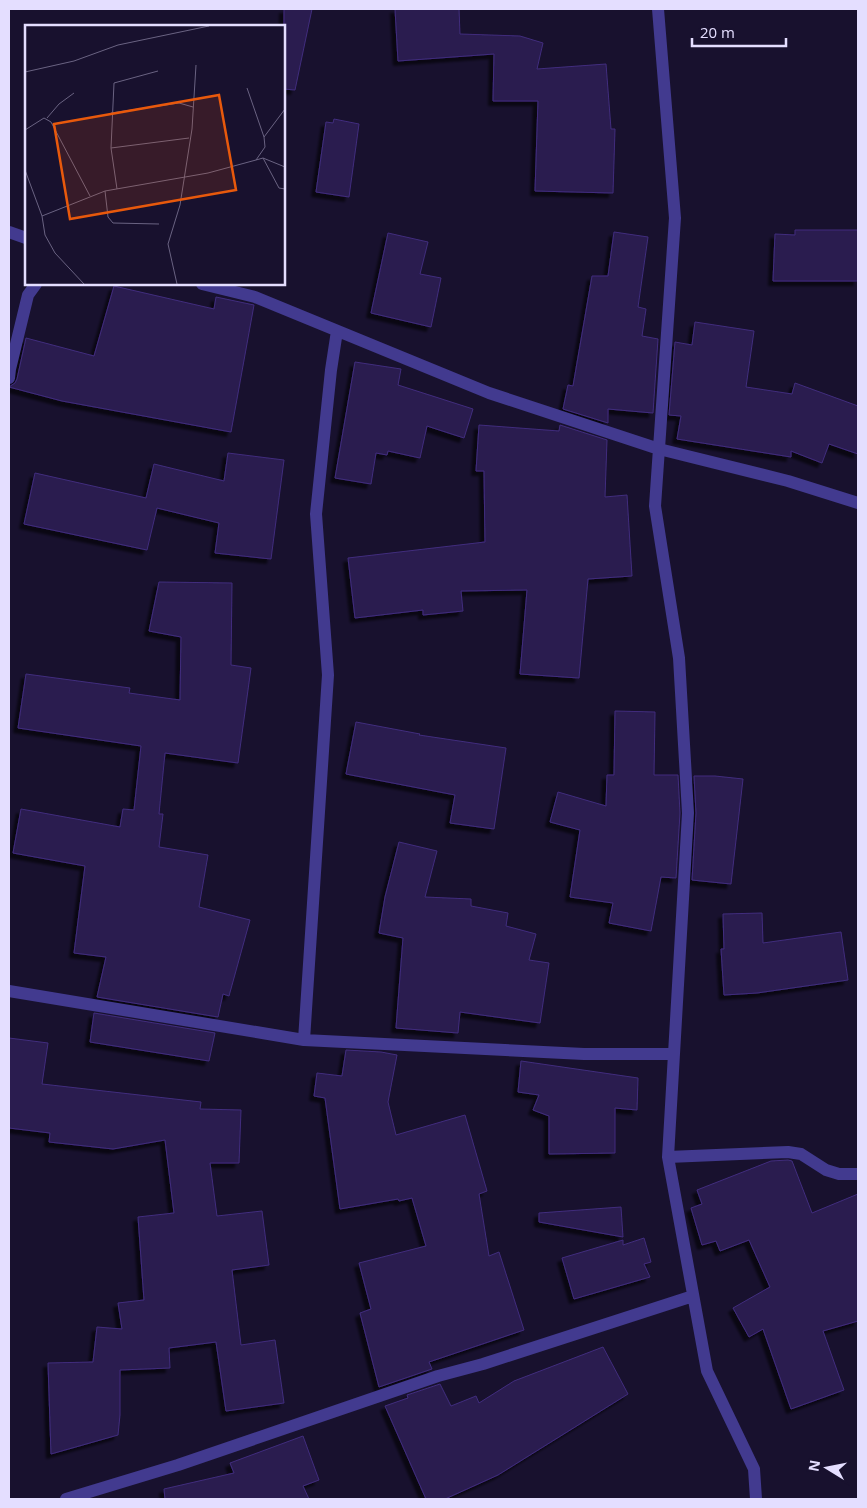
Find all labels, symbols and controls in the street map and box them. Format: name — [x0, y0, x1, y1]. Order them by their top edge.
scale bar — [692, 15, 786, 47]
text: 20 m — [700, 22, 735, 42]
inset map — [25, 25, 285, 285]
north arrow — [802, 1443, 852, 1493]
text: N — [803, 1458, 824, 1473]

